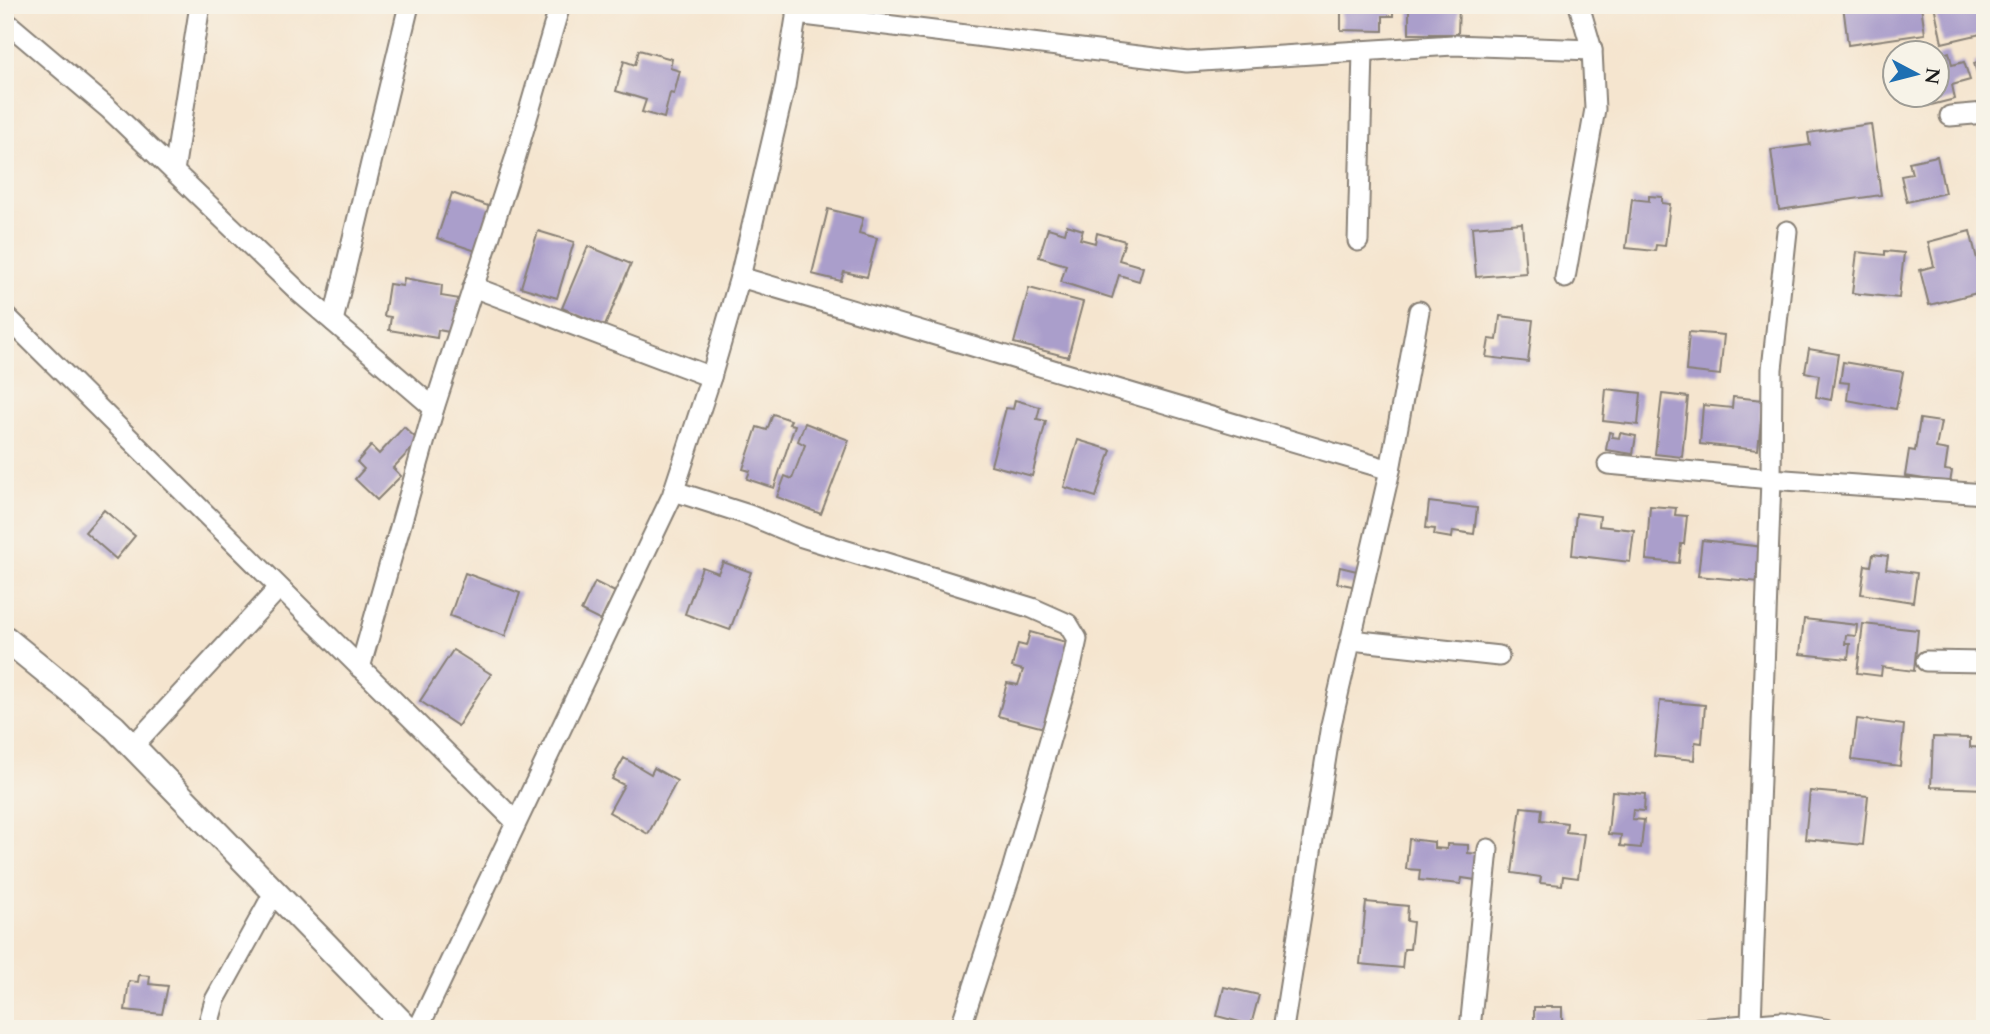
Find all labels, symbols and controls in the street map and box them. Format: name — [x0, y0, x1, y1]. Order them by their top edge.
north arrow — [1882, 38, 1952, 108]
text: N — [1918, 66, 1946, 86]

